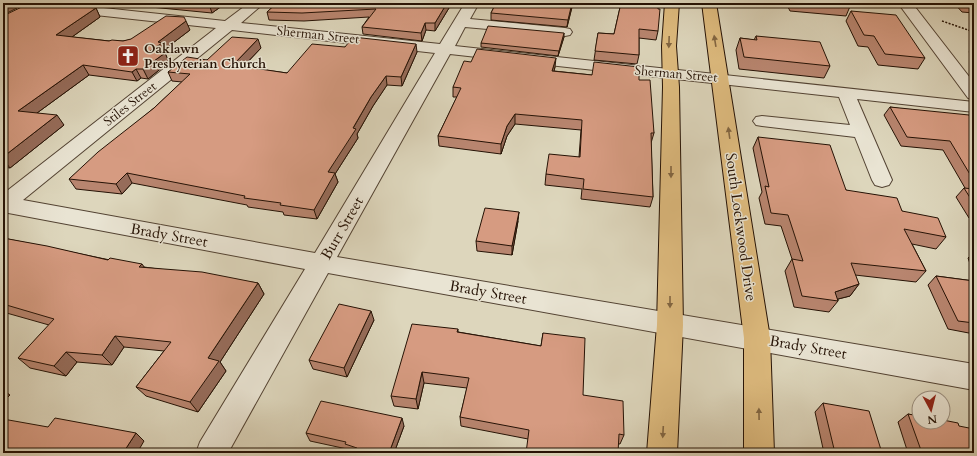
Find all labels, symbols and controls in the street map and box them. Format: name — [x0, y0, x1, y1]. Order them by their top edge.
street label: Sherman Street — [276, 22, 360, 48]
one-way arrow — [712, 35, 718, 47]
one-way arrow — [666, 36, 673, 48]
place label: Oaklawn Presbyterian Church — [144, 40, 266, 73]
church icon: Oaklawn Presbyterian Church — [115, 43, 141, 69]
street label: Sherman Street — [634, 61, 718, 87]
street label: Stiles Street — [100, 78, 160, 130]
one-way arrow — [726, 127, 732, 139]
street label: South Lockwood Drive — [721, 152, 761, 303]
one-way arrow — [668, 166, 674, 179]
street label: Burr Street — [316, 193, 368, 263]
street label: Brady Street — [129, 218, 209, 252]
street label: Brady Street — [448, 275, 528, 309]
one-way arrow — [667, 296, 673, 309]
street label: Brady Street — [768, 330, 848, 364]
north arrow — [911, 390, 951, 430]
one-way arrow — [755, 408, 762, 420]
text: N — [926, 411, 938, 428]
one-way arrow — [660, 426, 667, 438]

